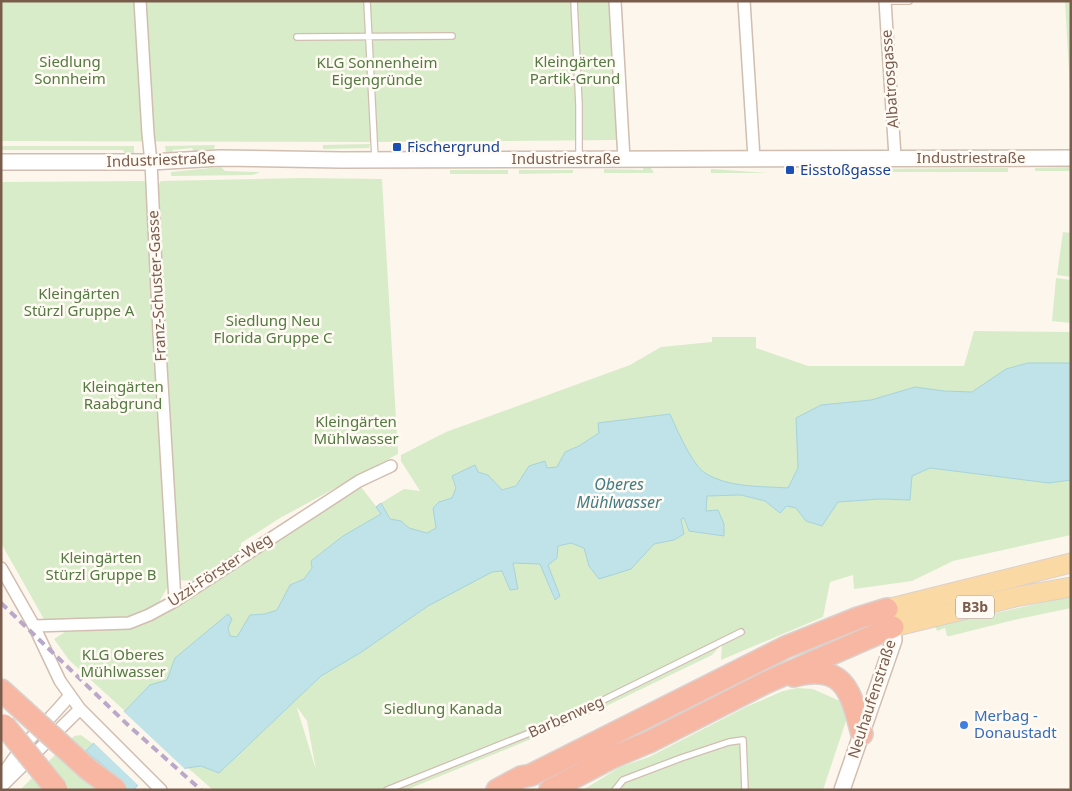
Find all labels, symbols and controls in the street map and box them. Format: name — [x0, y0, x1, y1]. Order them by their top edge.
street label: Albatrosgasse — [876, 29, 902, 129]
park label: Siedlung Sonnheim — [34, 51, 106, 88]
park label: Kleingärten Partik-Grund — [530, 51, 620, 88]
park label: KLG Sonnenheim Eigengründe — [317, 52, 437, 89]
place label: Fischergrund — [407, 136, 500, 156]
marker: Fischergrund — [391, 141, 403, 153]
street label: Industriestraße — [106, 147, 216, 171]
street label: Industriestraße — [917, 147, 1025, 167]
street label: Industriestraße — [512, 148, 620, 168]
place label: Eisstoßgasse — [800, 159, 891, 179]
marker: Eisstoßgasse — [784, 164, 796, 176]
street label: Franz-Schuster-Gasse — [142, 210, 170, 362]
park label: Kleingärten Stürzl Gruppe A — [24, 283, 135, 320]
park label: Siedlung Neu Florida Gruppe C — [213, 310, 333, 347]
park label: Kleingärten Raabgrund — [82, 376, 164, 413]
park label: Kleingärten Mühlwasser — [313, 411, 399, 448]
water label: Oberes Mühlwasser — [577, 473, 662, 513]
street label: Uzzi-Förster-Weg — [164, 528, 275, 610]
park label: Kleingärten Stürzl Gruppe B — [46, 547, 156, 584]
road number: B3b — [956, 596, 994, 618]
street label: Neuhaufenstraße — [842, 637, 900, 761]
park label: KLG Oberes Mühlwasser — [80, 644, 166, 681]
street label: Barbenweg — [525, 691, 607, 742]
park label: Siedlung Kanada — [384, 698, 502, 718]
place label: Merbag - Donaustadt — [974, 705, 1057, 742]
marker: Merbag - Donaustadt — [958, 719, 970, 731]

